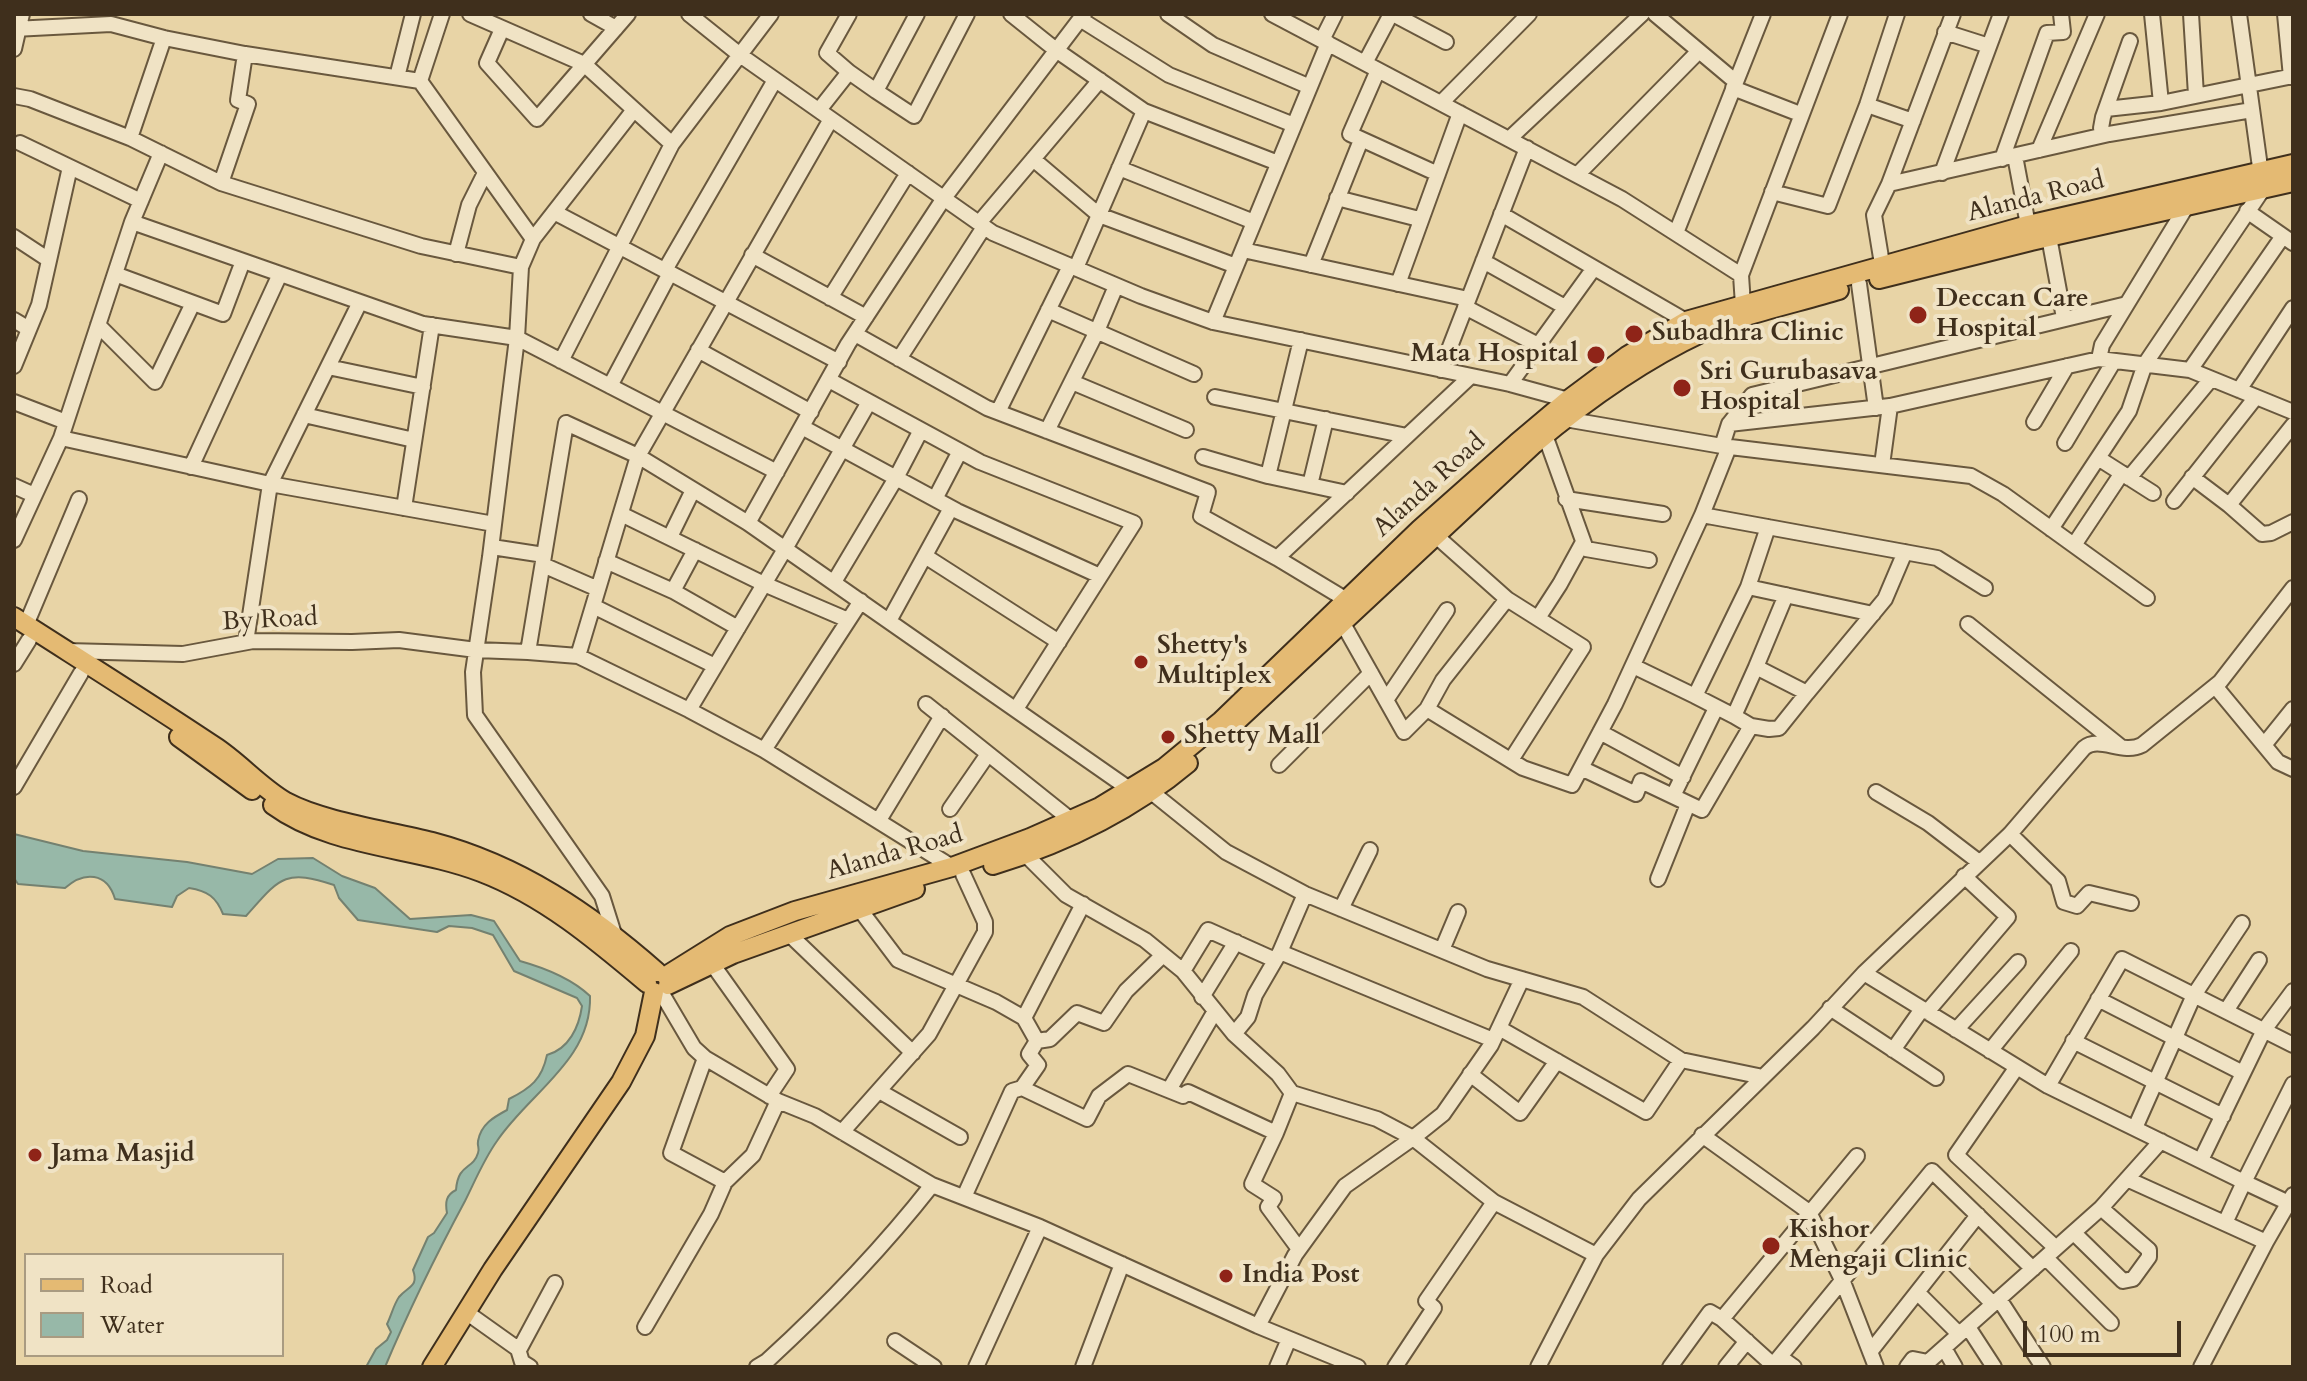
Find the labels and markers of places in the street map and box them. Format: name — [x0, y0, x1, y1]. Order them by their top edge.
place label: Deccan Care Hospital — [1936, 284, 2089, 346]
marker: Deccan Care Hospital — [1907, 304, 1929, 326]
place label: Subadhra Clinic — [1652, 318, 1844, 350]
marker: Subadhra Clinic — [1623, 323, 1645, 345]
place label: Mata Hospital — [1410, 339, 1578, 371]
marker: Mata Hospital — [1585, 344, 1607, 366]
place label: Sri Gurubasava Hospital — [1700, 357, 1878, 418]
marker: Sri Gurubasava Hospital — [1671, 377, 1693, 399]
place label: Shetty's Multiplex — [1157, 631, 1272, 692]
marker: Shetty's Multiplex — [1132, 653, 1150, 671]
place label: Shetty Mall — [1184, 721, 1320, 753]
marker: Shetty Mall — [1159, 728, 1177, 746]
place label: Jama Masjid — [51, 1139, 194, 1171]
marker: Jama Masjid — [26, 1146, 44, 1164]
place label: Kishor Mengaji Clinic — [1789, 1215, 1967, 1276]
marker: Kishor Mengaji Clinic — [1760, 1235, 1782, 1257]
place label: India Post — [1242, 1260, 1360, 1292]
marker: India Post — [1217, 1267, 1235, 1285]

